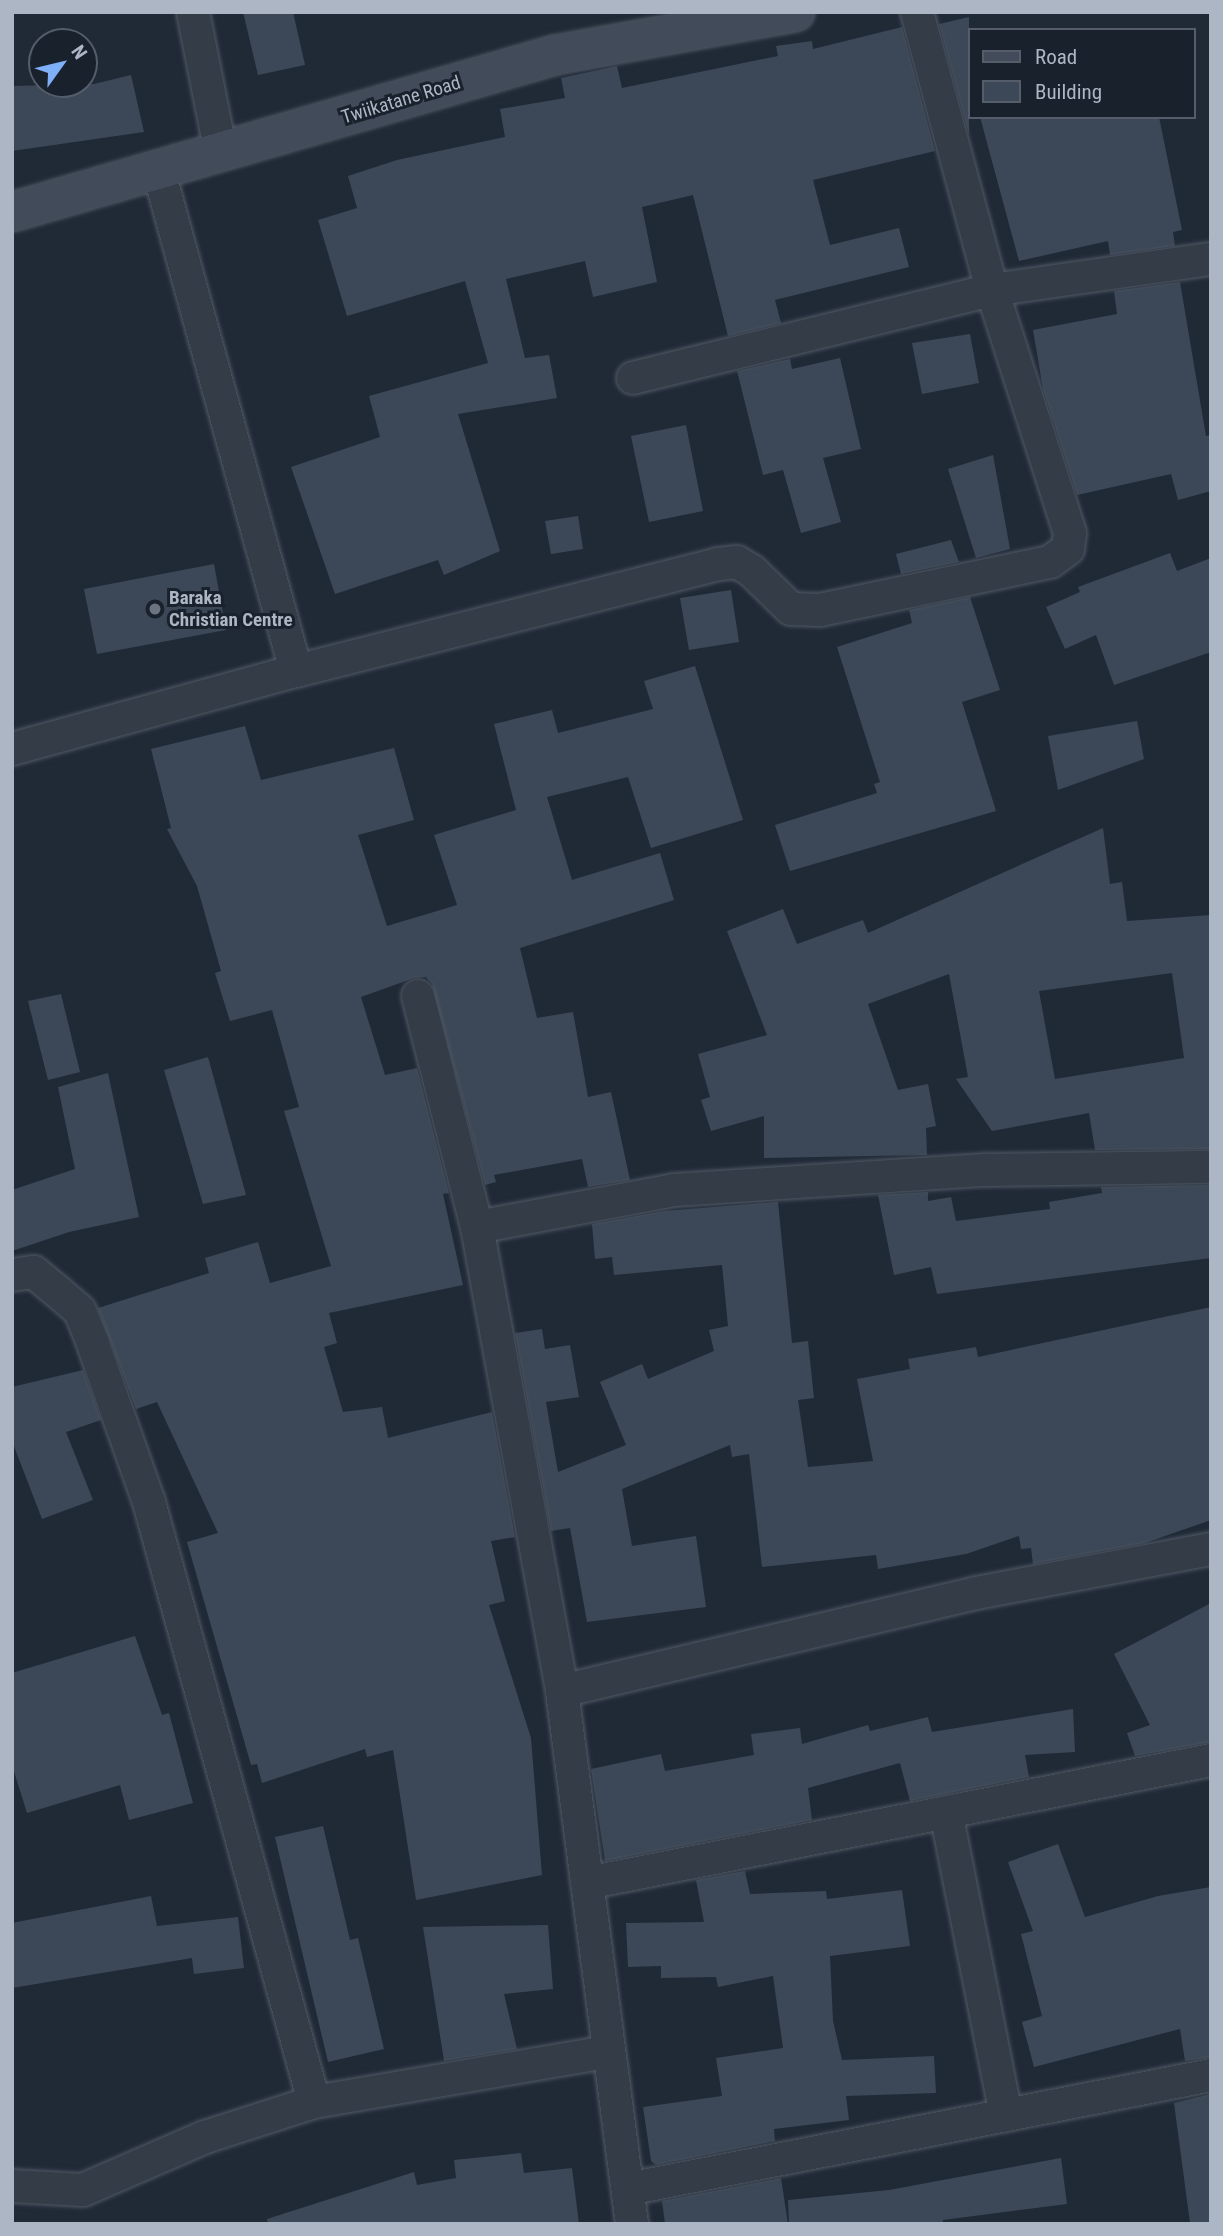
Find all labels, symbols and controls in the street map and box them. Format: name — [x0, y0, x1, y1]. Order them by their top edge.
north arrow — [28, 28, 98, 98]
legend — [968, 28, 1195, 119]
text: N — [66, 41, 92, 63]
text: Road — [1035, 45, 1077, 69]
street label: Twiikatane Road — [339, 71, 463, 129]
text: Building — [1035, 80, 1102, 104]
place label: Baraka Christian Centre — [169, 587, 292, 631]
marker: Baraka Christian Centre — [147, 601, 163, 617]

